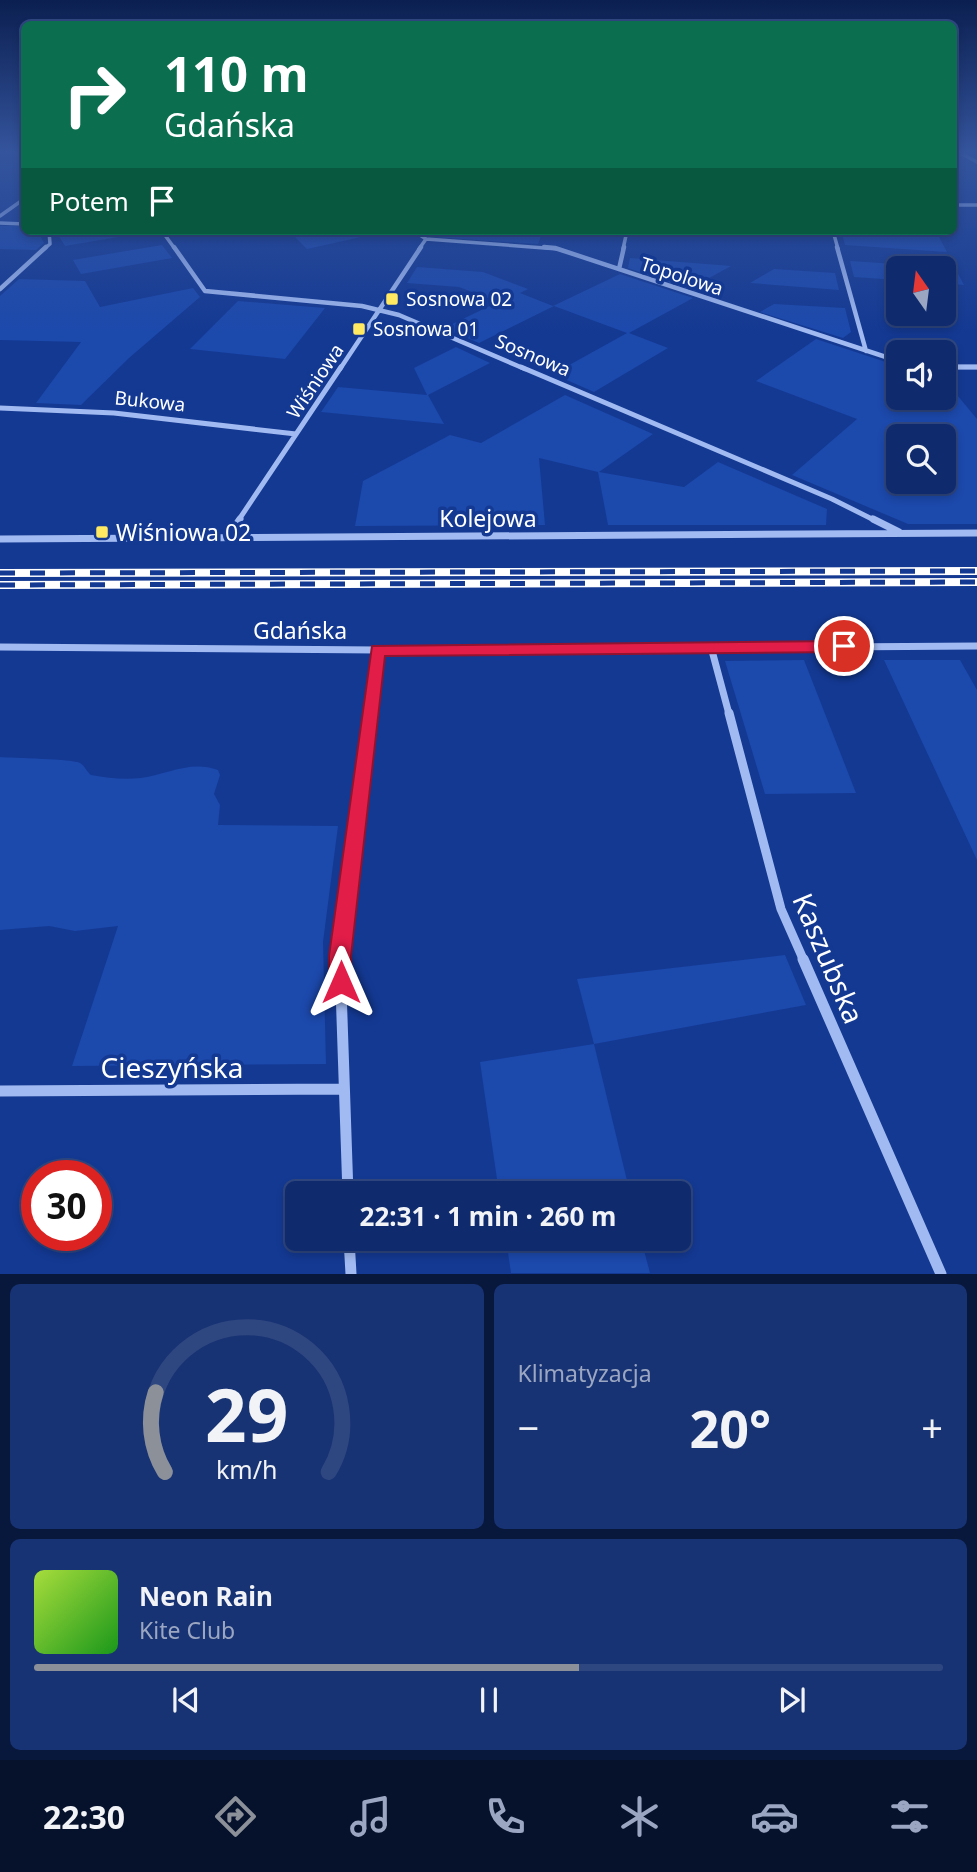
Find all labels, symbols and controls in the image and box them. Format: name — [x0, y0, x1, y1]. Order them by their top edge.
text: 110 m — [164, 40, 309, 106]
icon: right — [49, 49, 140, 140]
text: Gdańska — [164, 103, 295, 146]
icon: arrive — [143, 182, 181, 220]
text: Potem — [49, 183, 129, 219]
street label: Topolowa — [637, 250, 727, 302]
north arrow — [886, 256, 956, 326]
map controls — [886, 256, 956, 494]
place label: Sosnowa 02 — [406, 286, 512, 312]
marker: Sosnowa 02 — [384, 291, 400, 307]
place label: Sosnowa 01 — [373, 316, 479, 342]
marker: Sosnowa 01 — [351, 321, 367, 337]
street label: Sosnowa — [491, 328, 575, 382]
street label: Wiśniowa — [280, 338, 350, 424]
button: sound — [886, 340, 956, 410]
street label: Bukowa — [113, 384, 187, 418]
button: search — [886, 424, 956, 494]
street label: Kolejowa — [439, 502, 537, 534]
place label: Wiśniowa 02 — [116, 516, 251, 548]
marker: Wiśniowa 02 — [94, 524, 110, 540]
street label: Gdańska — [253, 614, 347, 646]
pin — [814, 616, 874, 676]
icon: arrive — [825, 627, 863, 665]
street label: Kaszubska — [785, 887, 873, 1029]
position arrow — [304, 945, 378, 1019]
street label: Cieszyńska — [101, 1048, 243, 1086]
speed limit sign: 30 — [21, 1160, 112, 1251]
text: 22:31 · 1 min · 260 m — [360, 1198, 616, 1234]
text: Klimatyzacja — [518, 1357, 652, 1389]
text: 29 — [205, 1365, 288, 1464]
text: 20° — [689, 1392, 771, 1463]
text: − — [518, 1401, 539, 1453]
text: + — [921, 1401, 943, 1453]
text: km/h — [216, 1452, 278, 1486]
text: Neon Rain — [139, 1578, 273, 1614]
text: Kite Club — [139, 1614, 235, 1646]
icon: previous — [167, 1681, 205, 1719]
icon: pause — [470, 1681, 508, 1719]
icon: next — [773, 1681, 811, 1719]
icon: directions — [211, 1792, 260, 1841]
icon: music — [346, 1792, 395, 1841]
icon: phone — [481, 1792, 530, 1841]
icon: climate — [615, 1792, 664, 1841]
icon: car — [750, 1792, 799, 1841]
icon: filters — [885, 1792, 934, 1841]
text: 22:30 — [43, 1795, 125, 1838]

